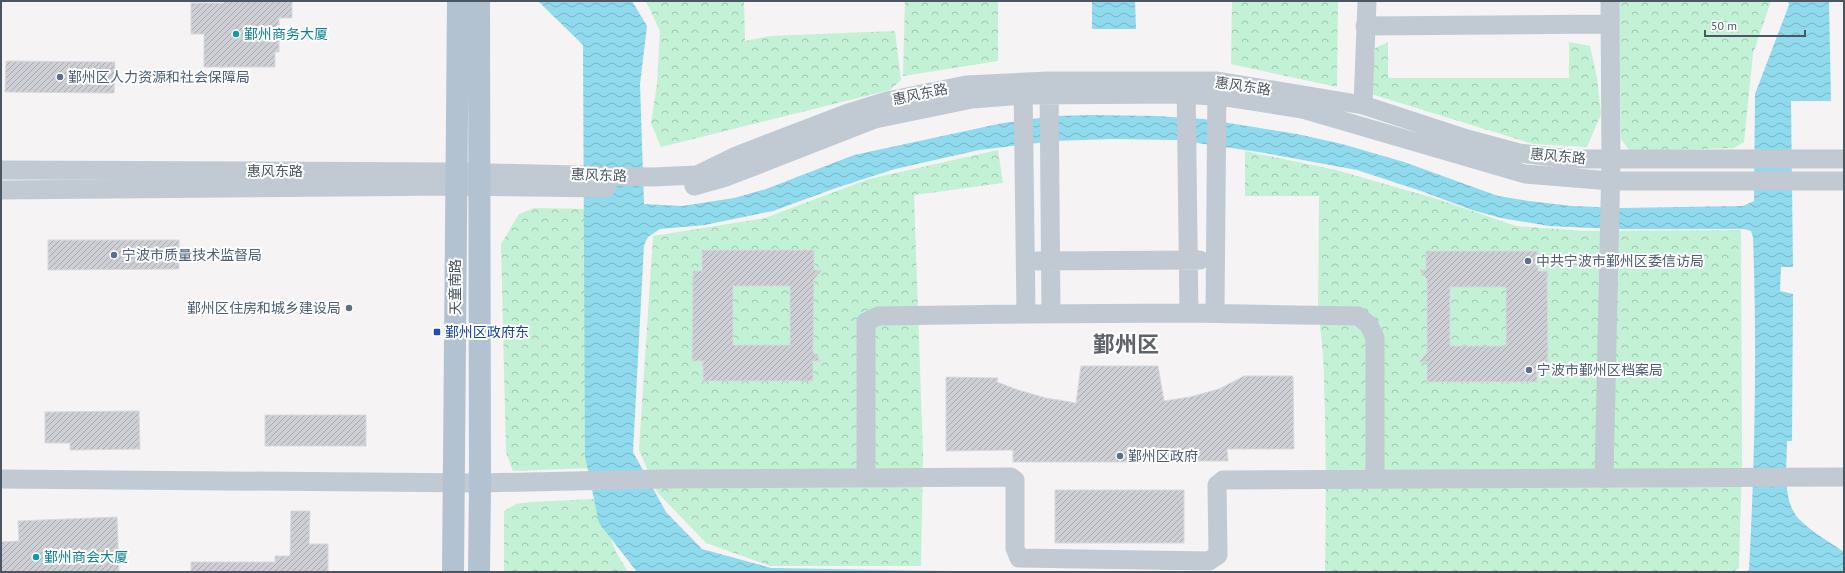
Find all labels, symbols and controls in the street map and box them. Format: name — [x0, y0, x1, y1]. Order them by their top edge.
scale bar — [1705, 12, 1805, 38]
text: 50 m — [1711, 18, 1737, 33]
place label: 鄞州商务大厦 — [244, 25, 328, 43]
marker: 鄞州商务大厦 — [231, 29, 241, 39]
place label: 鄞州区人力资源和社会保障局 — [68, 68, 250, 86]
marker: 鄞州区人力资源和社会保障局 — [55, 72, 65, 82]
street label: 惠风东路 — [1214, 73, 1272, 99]
street label: 惠风东路 — [891, 79, 949, 109]
street label: 惠风东路 — [1529, 145, 1587, 167]
street label: 惠风东路 — [247, 162, 303, 180]
street label: 惠风东路 — [571, 165, 627, 185]
place label: 宁波市质量技术监督局 — [122, 246, 262, 264]
marker: 宁波市质量技术监督局 — [109, 250, 119, 260]
place label: 中共宁波市鄞州区委信访局 — [1536, 252, 1704, 270]
marker: 中共宁波市鄞州区委信访局 — [1523, 256, 1533, 266]
street label: 天童南路 — [446, 259, 464, 315]
place label: 鄞州区住房和城乡建设局 — [187, 299, 341, 317]
marker: 鄞州区住房和城乡建设局 — [344, 303, 354, 313]
place label: 鄞州区政府东 — [445, 323, 529, 341]
marker: 鄞州区政府东 — [432, 327, 442, 337]
district label: 鄞州区 — [1093, 330, 1159, 358]
place label: 宁波市鄞州区档案局 — [1537, 361, 1663, 379]
marker: 宁波市鄞州区档案局 — [1524, 365, 1534, 375]
place label: 鄞州区政府 — [1128, 447, 1198, 465]
marker: 鄞州区政府 — [1115, 451, 1125, 461]
place label: 鄞州商会大厦 — [44, 548, 128, 566]
marker: 鄞州商会大厦 — [31, 552, 41, 562]

